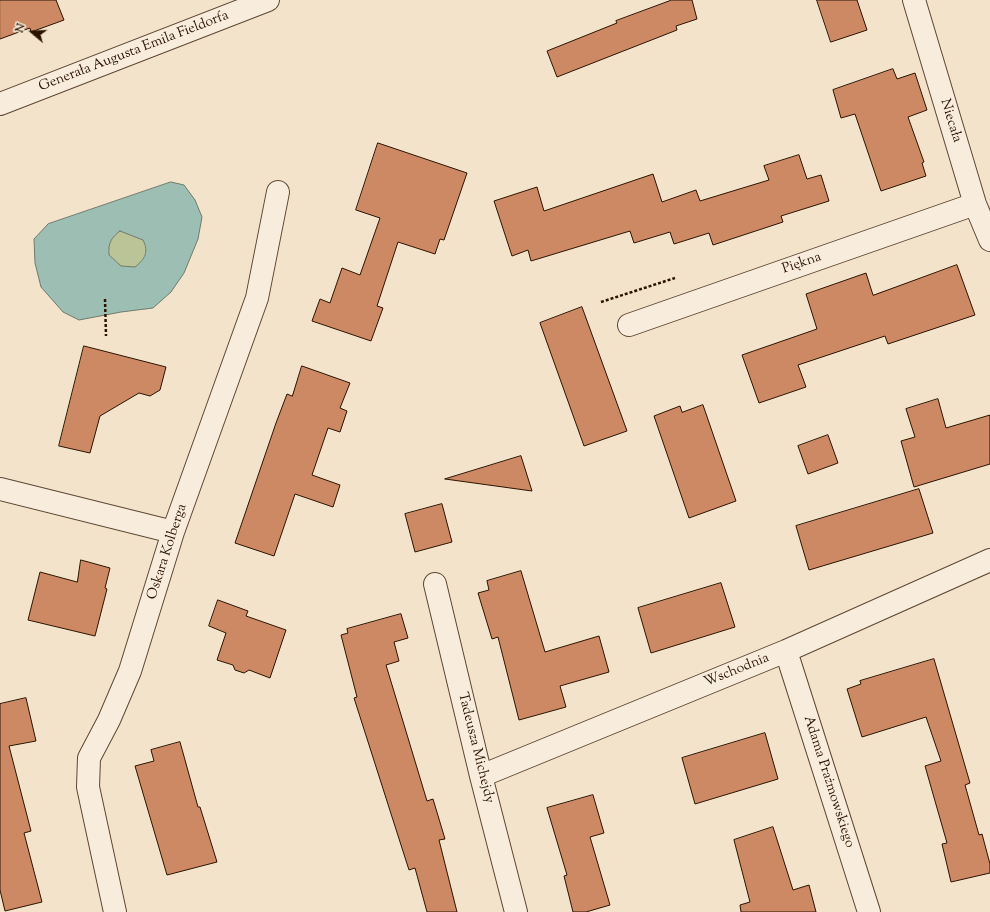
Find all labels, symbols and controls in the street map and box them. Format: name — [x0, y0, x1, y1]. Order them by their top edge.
street label: Generała Augusta Emila Fieldorfa — [37, 8, 231, 96]
north arrow — [12, 12, 52, 52]
text: N — [12, 21, 30, 35]
street label: Niecała — [935, 97, 965, 145]
street label: Piękna — [780, 249, 824, 279]
street label: Oskara Kolberga — [145, 502, 191, 602]
street label: Wschodnia — [702, 650, 772, 692]
street label: Tadeusza Michejdy — [453, 691, 497, 805]
street label: Adama Prażmowskiego — [799, 714, 857, 850]

